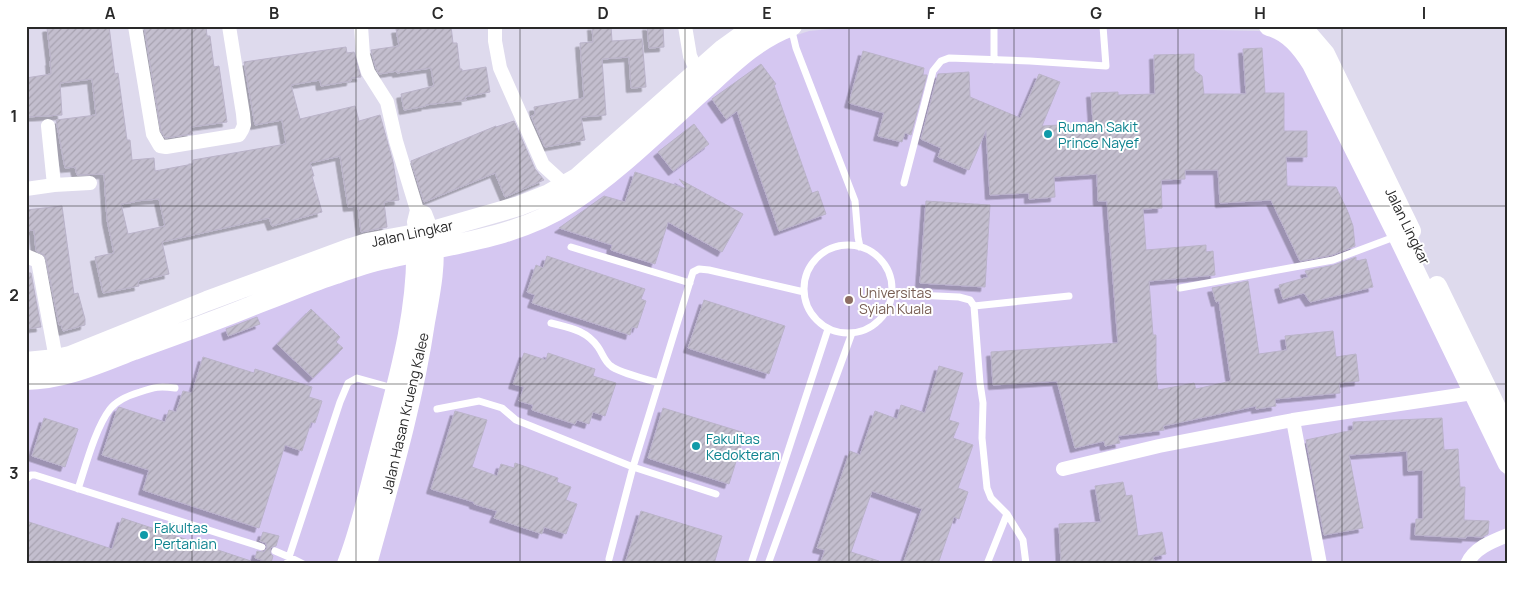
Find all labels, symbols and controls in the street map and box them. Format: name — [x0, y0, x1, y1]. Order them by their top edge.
text: A — [105, 2, 116, 24]
text: B — [269, 2, 279, 24]
text: C — [432, 2, 444, 24]
text: D — [597, 2, 609, 24]
text: E — [762, 2, 772, 24]
text: F — [927, 2, 936, 24]
text: G — [1090, 2, 1102, 24]
text: H — [1254, 2, 1266, 24]
text: I — [1422, 2, 1426, 24]
text: 1 — [10, 105, 18, 127]
place label: Rumah Sakit Prince Nayef — [1058, 117, 1139, 152]
marker: Rumah Sakit Prince Nayef — [1042, 128, 1054, 140]
street label: Jalan Lingkar — [1381, 184, 1435, 268]
street label: Jalan Lingkar — [369, 215, 455, 251]
place label: Universitas Syiah Kuala — [859, 283, 932, 318]
text: 2 — [9, 284, 19, 306]
marker: Universitas Syiah Kuala — [843, 294, 855, 306]
street label: Jalan Hasan Krueng Kalee — [377, 331, 433, 495]
place label: Fakultas Kedokteran — [706, 429, 780, 464]
marker: Fakultas Kedokteran — [690, 440, 702, 452]
text: 3 — [9, 462, 19, 484]
place label: Fakultas Pertanian — [154, 518, 217, 553]
marker: Fakultas Pertanian — [138, 529, 150, 541]

